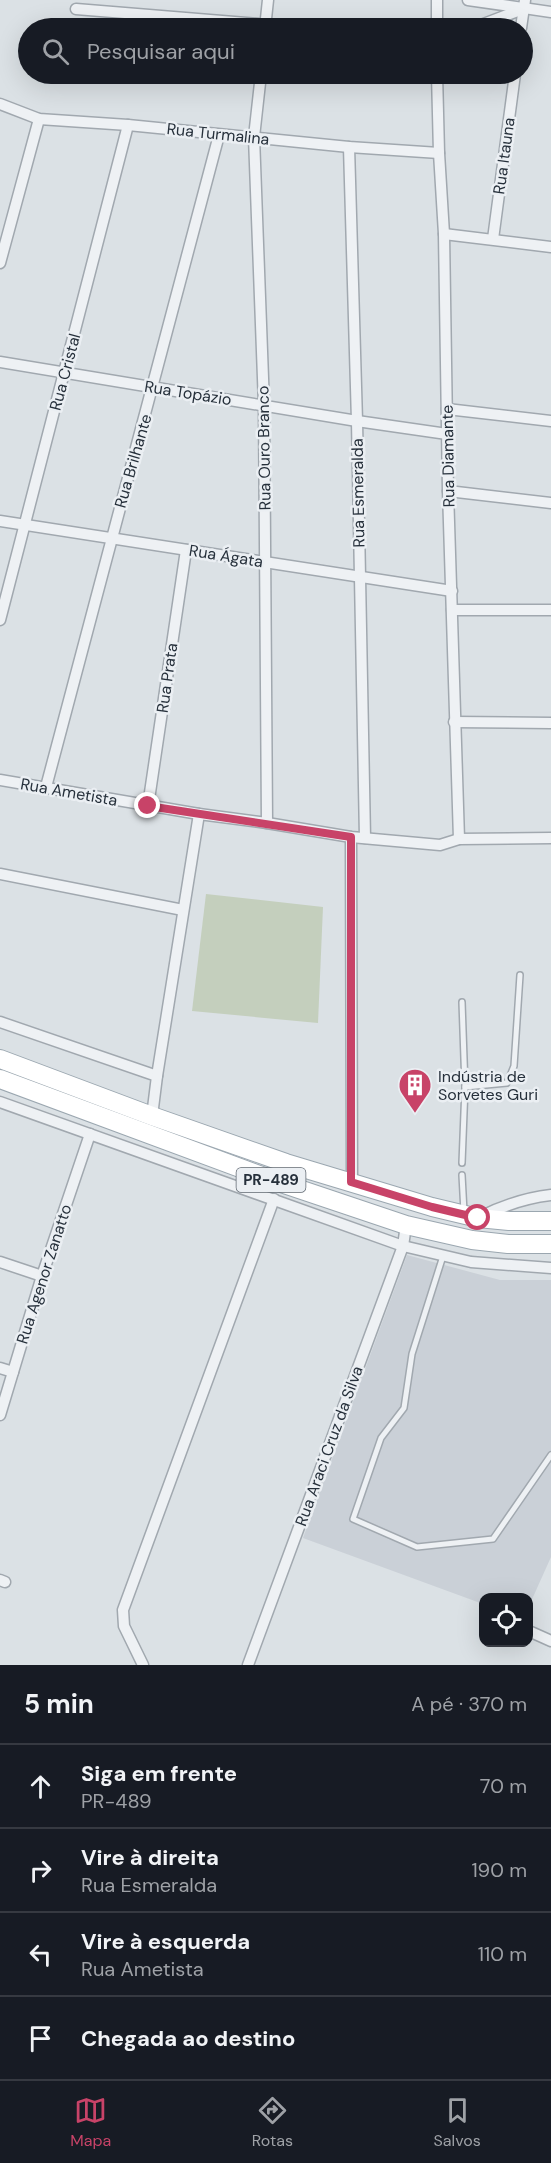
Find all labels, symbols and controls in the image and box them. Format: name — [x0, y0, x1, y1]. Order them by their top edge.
search box — [18, 18, 533, 84]
icon: search — [39, 35, 72, 68]
text: Pesquisar aqui — [87, 37, 235, 66]
street label: Rua Itauna — [488, 116, 520, 196]
street label: Rua Turmalina — [166, 118, 270, 150]
street label: Rua Cristal — [45, 331, 85, 413]
street label: Rua Topázio — [143, 376, 233, 410]
street label: Rua Ouro Branco — [252, 386, 276, 510]
street label: Rua Diamante — [437, 405, 459, 507]
street label: Rua Brilhante — [110, 412, 156, 510]
street label: Rua Esmeralda — [347, 438, 369, 548]
street label: Rua Ágata — [187, 540, 265, 572]
street label: Rua Prata — [152, 642, 182, 714]
street label: Rua Ametista — [19, 773, 119, 811]
route end — [134, 792, 160, 818]
place label: Indústria de Sorvetes Guri — [438, 1066, 538, 1105]
building icon: Indústria de Sorvetes Guri — [397, 1067, 433, 1114]
road number: PR-489 — [236, 1168, 306, 1192]
street label: Rua Agenor Zanatto — [12, 1201, 76, 1347]
route start — [464, 1204, 490, 1230]
street label: Rua Araci Cruz da Silva — [290, 1363, 368, 1529]
map controls — [479, 1593, 533, 1647]
button: locate — [479, 1593, 533, 1647]
text: 5 min — [24, 1687, 94, 1721]
text: A pé · 370 m — [411, 1691, 527, 1717]
text: Siga em frente — [81, 1759, 237, 1788]
icon: ahead — [24, 1770, 57, 1803]
text: 70 m — [480, 1773, 527, 1799]
text: PR-489 — [81, 1788, 152, 1814]
text: Vire à direita — [81, 1843, 219, 1872]
icon: right — [24, 1854, 57, 1887]
text: 190 m — [471, 1857, 527, 1883]
text: Rua Esmeralda — [81, 1872, 217, 1898]
text: Vire à esquerda — [81, 1927, 250, 1956]
icon: left — [24, 1938, 57, 1971]
text: 110 m — [478, 1941, 527, 1967]
text: Rua Ametista — [81, 1956, 204, 1982]
icon: arrive — [24, 2022, 57, 2055]
text: Chegada ao destino — [81, 2024, 295, 2053]
tab: Mapa — [70, 2094, 111, 2151]
tab: Rotas — [252, 2094, 293, 2151]
tab: Salvos — [434, 2094, 481, 2151]

